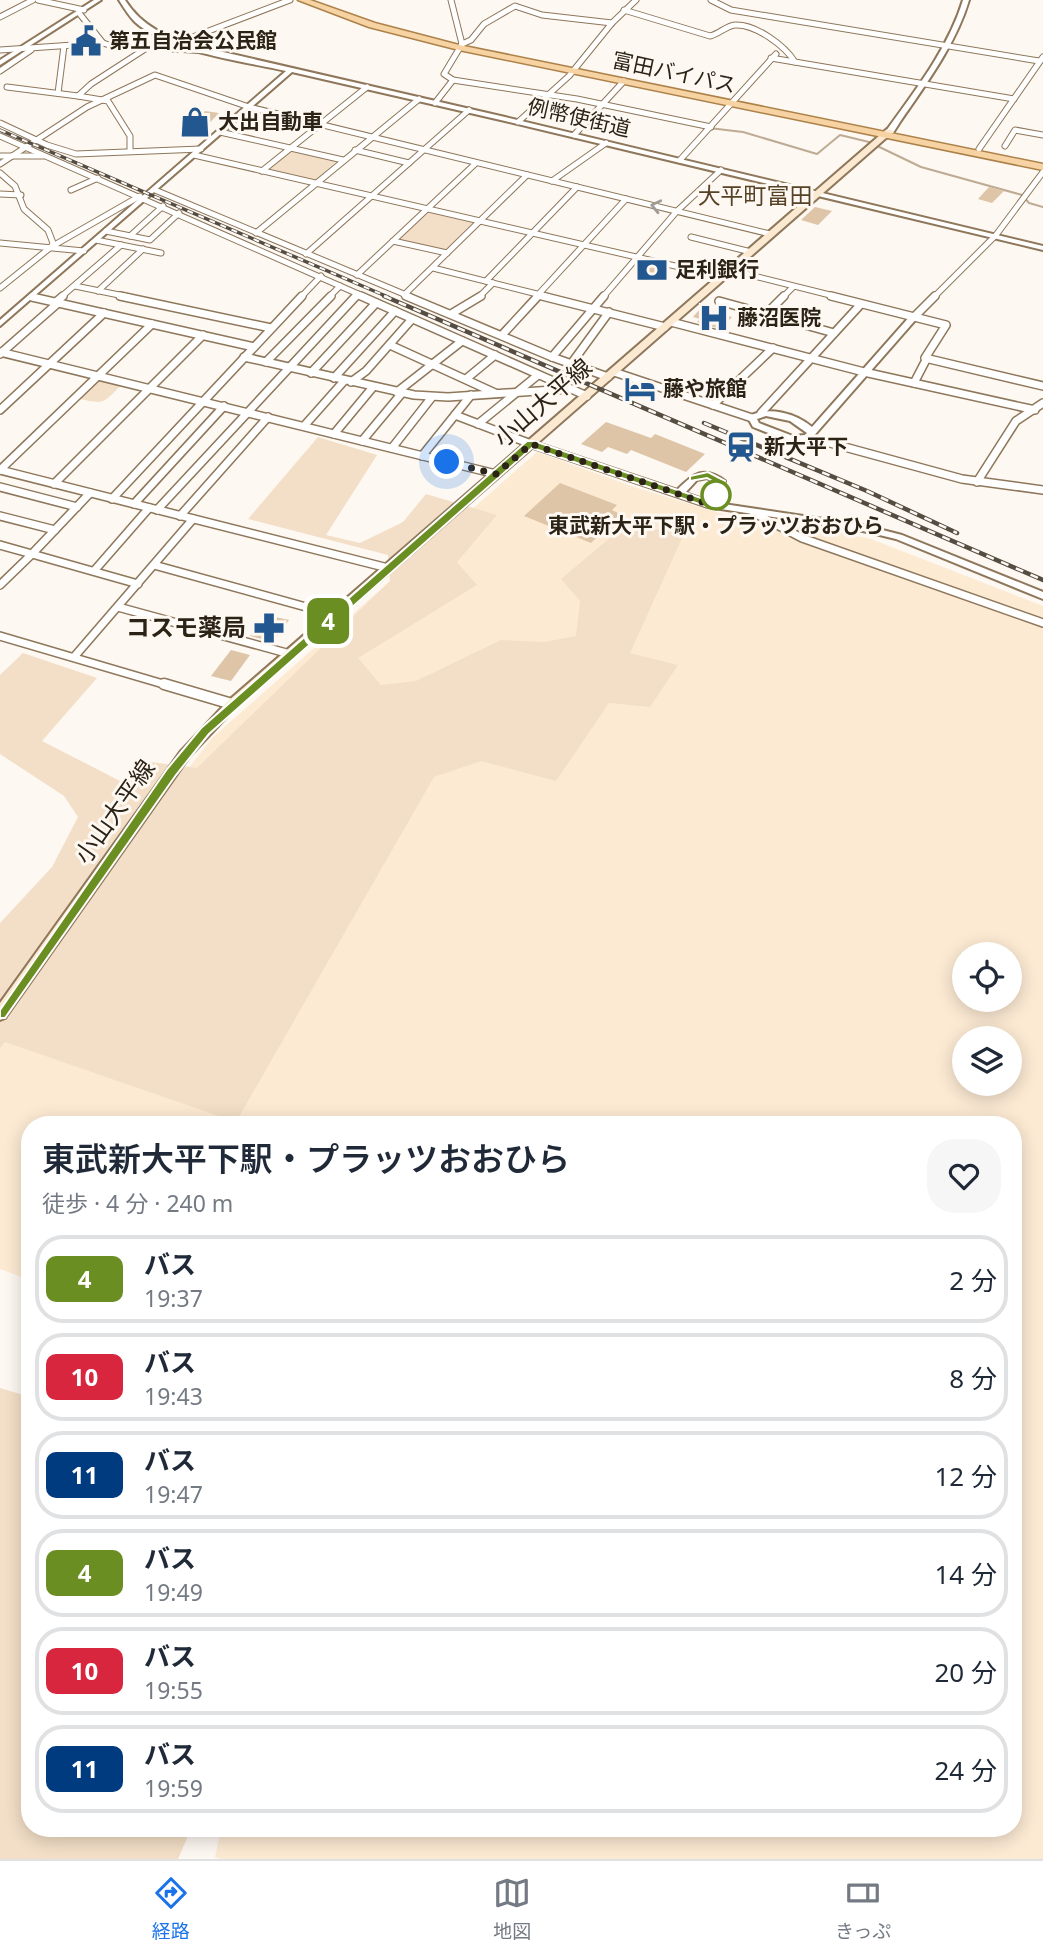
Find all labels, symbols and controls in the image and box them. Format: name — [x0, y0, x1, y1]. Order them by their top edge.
public building icon: 第五自治会公民館 — [69, 24, 103, 58]
place label: 第五自治会公民館 — [109, 26, 277, 54]
street label: 富田バイパス — [610, 45, 739, 99]
street label: 例幣使街道 — [525, 92, 634, 142]
shop icon: 大出自動車 — [178, 105, 212, 139]
place label: 大出自動車 — [218, 107, 323, 135]
district label: 大平町富田 — [698, 179, 813, 211]
one-way arrow — [650, 200, 662, 215]
bank icon: 足利銀行 — [635, 253, 669, 287]
place label: 足利銀行 — [675, 255, 759, 283]
hospital icon: 藤沼医院 — [697, 301, 731, 335]
place label: 藤沼医院 — [737, 303, 821, 331]
street label: 小山大平線 — [486, 350, 598, 454]
hotel icon: 藤や旅館 — [623, 372, 657, 406]
place label: 藤や旅館 — [663, 374, 747, 402]
station icon: 新大平下 — [724, 430, 758, 464]
place label: 新大平下 — [764, 432, 848, 460]
your location — [429, 444, 464, 479]
marker: 東武新大平下駅・プラッツおおひら — [701, 480, 731, 510]
place label: 東武新大平下駅・プラッツおおひら — [548, 511, 884, 539]
line badge: 4 — [305, 598, 351, 644]
text: 4 — [321, 604, 335, 637]
place label: コスモ薬局 — [126, 610, 246, 643]
pharmacy icon: コスモ薬局 — [252, 611, 286, 645]
street label: 小山大平線 — [66, 753, 162, 870]
map controls — [952, 942, 1022, 1096]
button: locate — [952, 942, 1022, 1012]
button: layers — [952, 1026, 1022, 1096]
text: 東武新大平下駅・プラッツおおひら — [42, 1136, 570, 1181]
button: heart — [927, 1139, 1001, 1213]
text: 徒歩 · 4 分 · 240 m — [42, 1187, 233, 1219]
text: バス — [144, 1246, 196, 1282]
text: 4 — [78, 1262, 91, 1295]
text: 2 分 — [949, 1262, 997, 1298]
text: 19:37 — [144, 1282, 203, 1314]
text: バス — [144, 1344, 196, 1380]
text: 10 — [71, 1360, 98, 1393]
text: 8 分 — [949, 1360, 997, 1396]
text: 19:43 — [144, 1380, 203, 1412]
text: バス — [144, 1442, 196, 1478]
text: 11 — [71, 1458, 98, 1491]
text: 12 分 — [934, 1458, 997, 1494]
text: 19:47 — [144, 1478, 203, 1510]
text: バス — [144, 1540, 196, 1576]
text: 4 — [78, 1556, 91, 1589]
text: 14 分 — [934, 1556, 997, 1592]
text: 19:49 — [144, 1576, 203, 1608]
text: バス — [144, 1638, 196, 1674]
text: 10 — [71, 1654, 98, 1687]
text: 20 分 — [934, 1654, 997, 1690]
text: 19:55 — [144, 1674, 203, 1706]
text: バス — [144, 1736, 196, 1772]
text: 11 — [71, 1752, 98, 1785]
text: 24 分 — [934, 1752, 997, 1788]
text: 19:59 — [144, 1772, 203, 1804]
tab: 経路 — [152, 1874, 190, 1944]
tab: 地図 — [493, 1874, 531, 1944]
tab: きっぷ — [835, 1874, 891, 1944]

